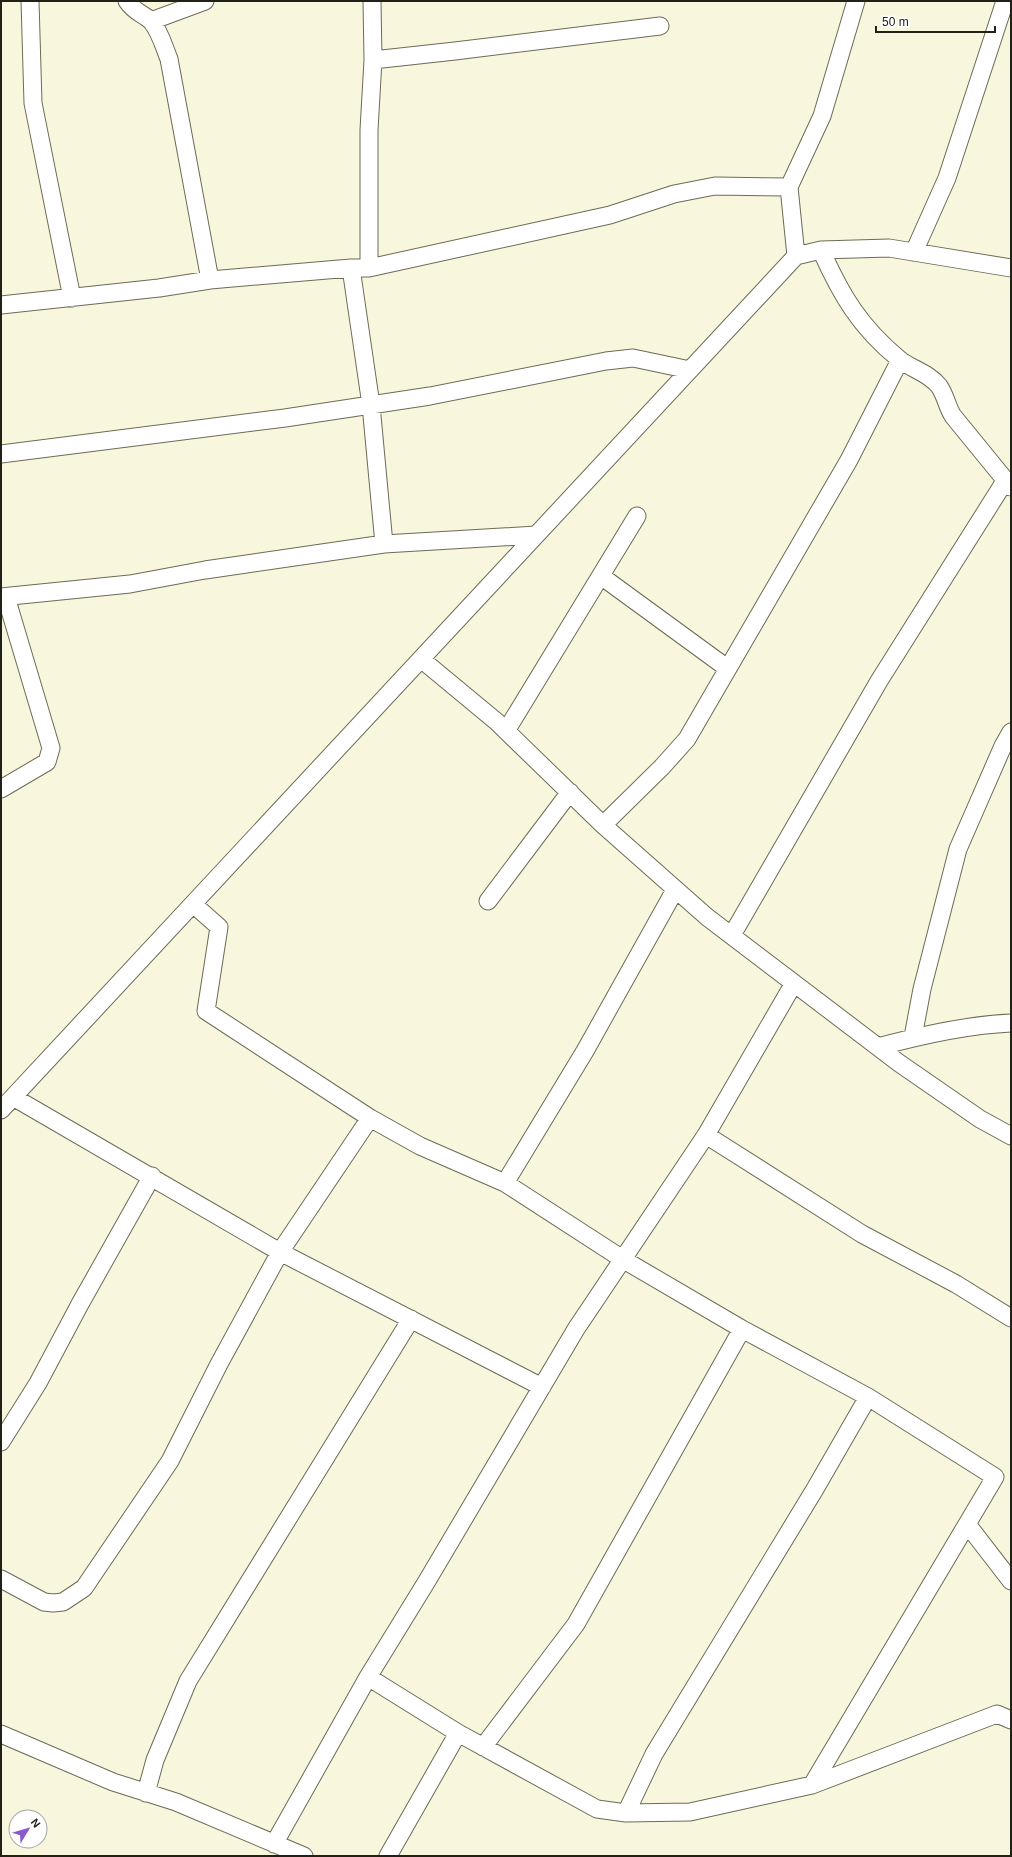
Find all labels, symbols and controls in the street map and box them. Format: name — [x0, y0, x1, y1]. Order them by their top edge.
scale bar — [876, 8, 995, 34]
text: 50 m — [882, 15, 909, 29]
north arrow — [8, 1809, 48, 1849]
text: N — [29, 1816, 43, 1830]

